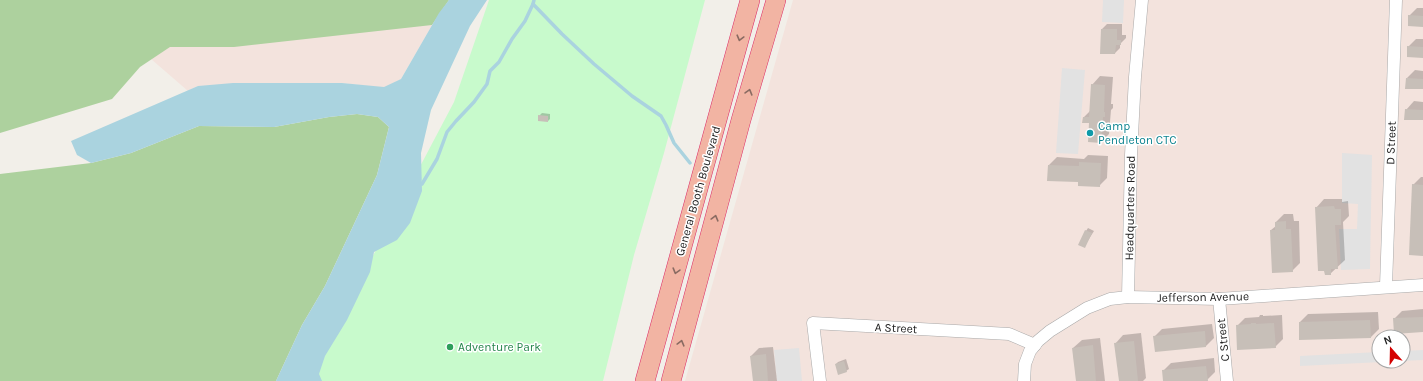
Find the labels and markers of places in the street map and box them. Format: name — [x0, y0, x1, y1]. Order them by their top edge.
place label: Camp Pendleton CTC — [1098, 119, 1177, 147]
marker: Camp Pendleton CTC — [1085, 128, 1095, 138]
place label: Adventure Park — [458, 340, 541, 354]
marker: Adventure Park — [445, 342, 455, 352]

